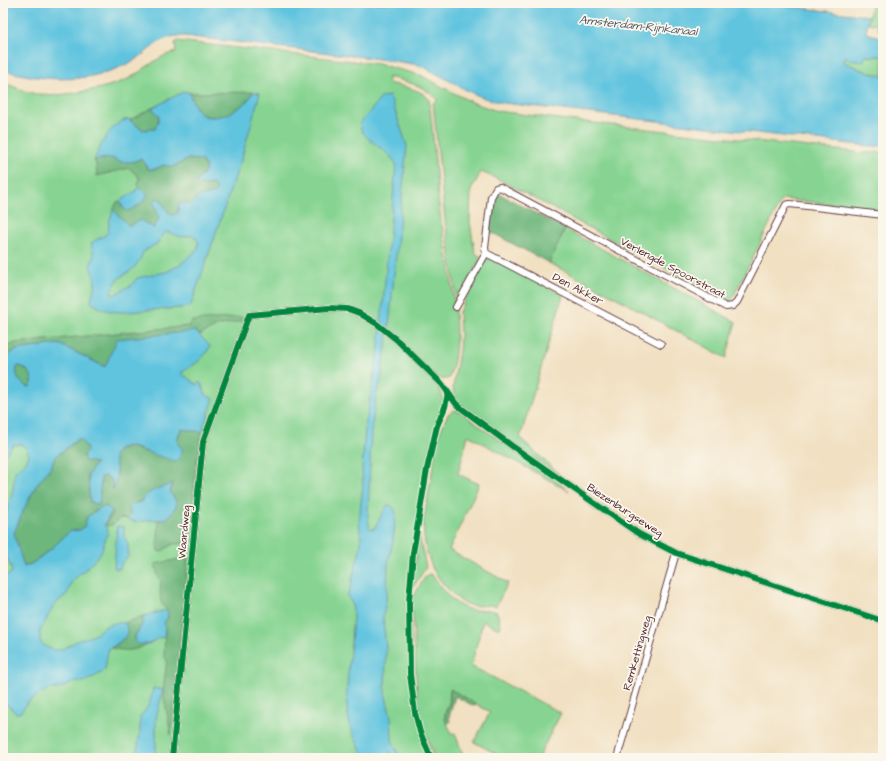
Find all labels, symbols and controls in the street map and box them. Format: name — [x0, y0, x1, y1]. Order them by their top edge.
water label: Amsterdam-Rijnkanaal — [578, 11, 700, 41]
street label: Verlengde Spoorstraat — [617, 234, 729, 303]
street label: Den Akker — [550, 269, 606, 309]
street label: Biezenburgseweg — [584, 480, 666, 541]
street label: Waardweg — [174, 504, 195, 560]
street label: Remkettingweg — [619, 613, 656, 693]

